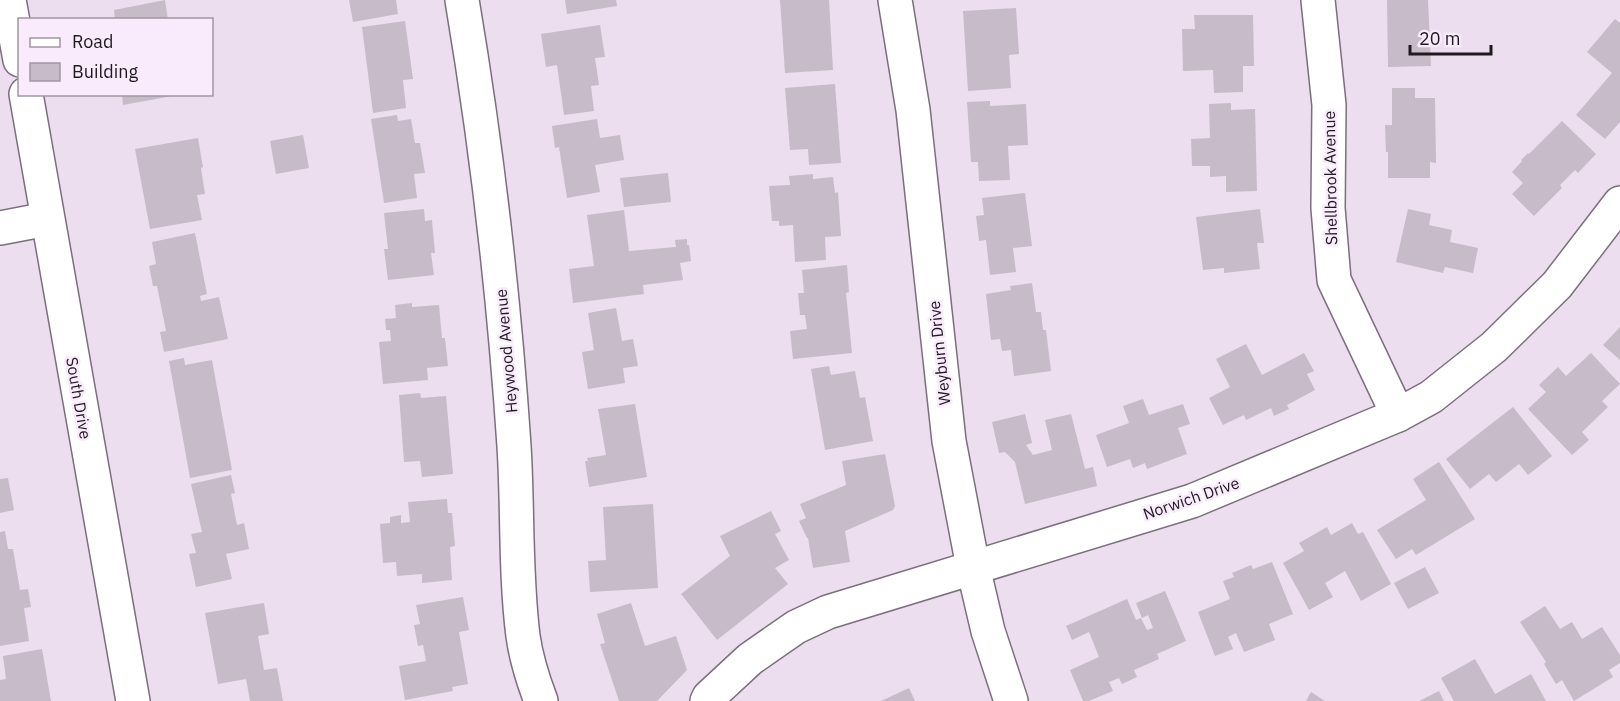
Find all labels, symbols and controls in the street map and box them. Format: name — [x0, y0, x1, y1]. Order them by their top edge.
legend — [18, 18, 213, 96]
scale bar — [1410, 18, 1491, 56]
text: 20 m — [1419, 27, 1461, 50]
text: Road — [72, 30, 113, 53]
text: Building — [72, 60, 139, 83]
street label: Shellbrook Avenue — [1319, 110, 1341, 245]
street label: Heywood Avenue — [491, 288, 521, 414]
street label: Weyburn Drive — [924, 300, 954, 406]
street label: South Drive — [62, 355, 96, 441]
street label: Norwich Drive — [1140, 472, 1242, 524]

